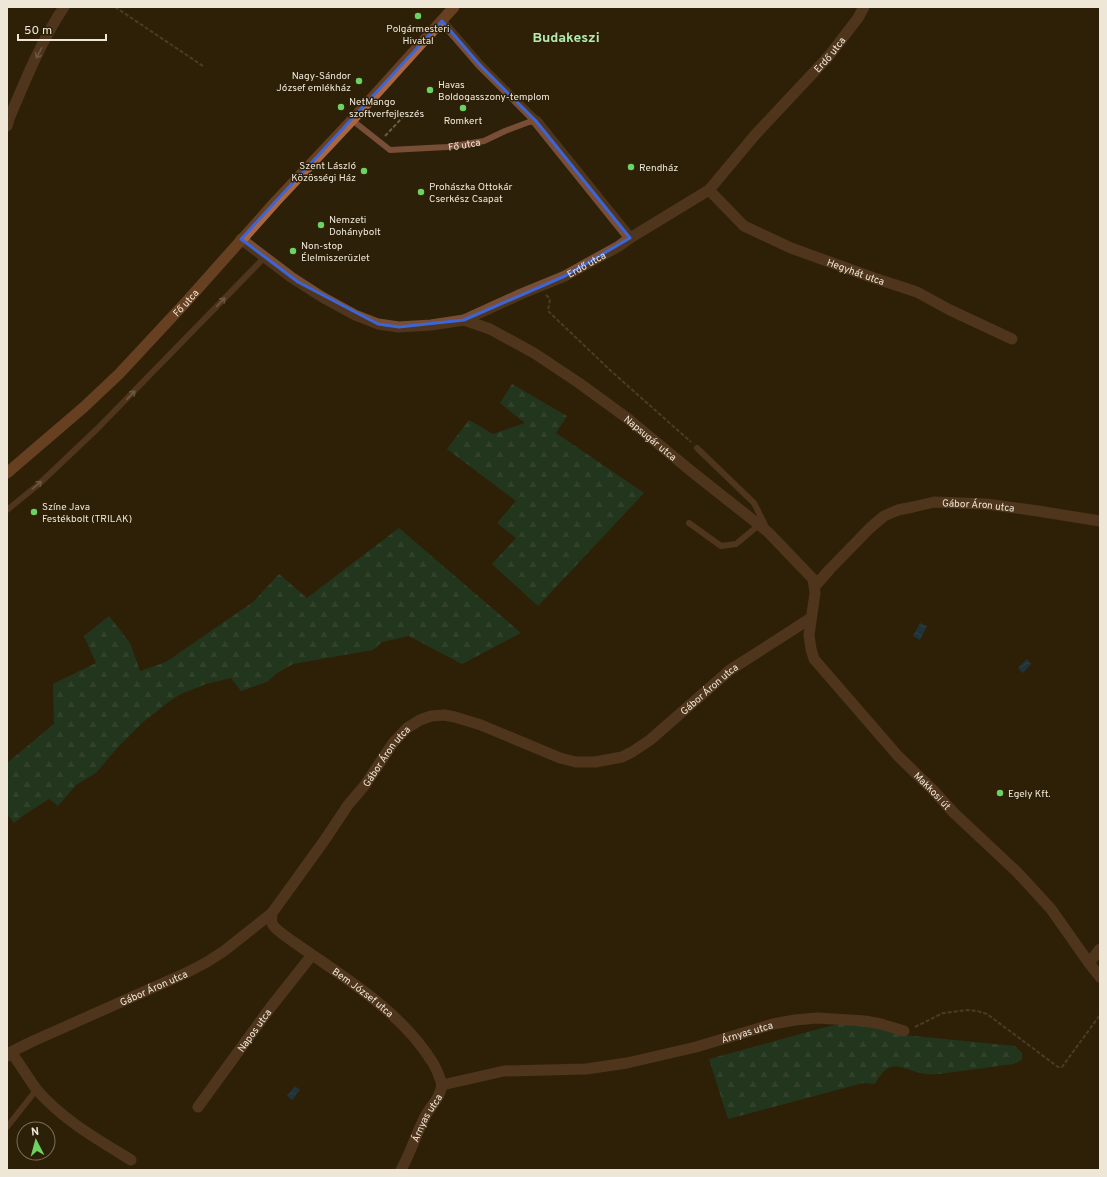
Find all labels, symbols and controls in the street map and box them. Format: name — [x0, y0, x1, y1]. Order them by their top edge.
marker: Polgármesteri Hivatal — [413, 11, 423, 21]
scale bar — [18, 16, 106, 42]
text: 50 m — [24, 23, 52, 39]
place label: Polgármesteri Hivatal — [386, 23, 450, 48]
district label: Budakeszi — [532, 30, 600, 47]
street label: Erdő utca — [812, 35, 849, 76]
one-way arrow — [34, 47, 42, 59]
place label: Nagy-Sándor József emlékház — [276, 70, 351, 95]
marker: Nagy-Sándor József emlékház — [354, 76, 364, 86]
place label: Havas Boldogasszony-templom — [438, 79, 550, 104]
marker: Havas Boldogasszony-templom — [425, 85, 435, 95]
place label: NetMango szoftverfejleszés — [349, 96, 424, 121]
marker: NetMango szoftverfejleszés — [336, 102, 346, 112]
marker: Romkert — [458, 103, 468, 113]
place label: Romkert — [444, 115, 483, 128]
street label: Fő utca — [447, 137, 482, 155]
place label: Szent László Közösségi Ház — [291, 160, 356, 185]
marker: Rendház — [626, 162, 636, 172]
place label: Rendház — [639, 162, 678, 175]
marker: Szent László Közösségi Ház — [359, 166, 369, 176]
place label: Prohászka Ottokár Cserkész Csapat — [429, 181, 512, 206]
marker: Prohászka Ottokár Cserkész Csapat — [416, 187, 426, 197]
place label: Nemzeti Dohánybolt — [329, 214, 381, 239]
marker: Nemzeti Dohánybolt — [316, 220, 326, 230]
place label: Non-stop Élelmiszerüzlet — [301, 240, 370, 265]
marker: Non-stop Élelmiszerüzlet — [288, 246, 298, 256]
street label: Erdő utca — [565, 250, 609, 282]
street label: Hegyhát utca — [825, 256, 886, 289]
street label: Fő utca — [171, 287, 202, 320]
one-way arrow — [216, 297, 226, 307]
one-way arrow — [126, 390, 135, 400]
street label: Napsugár utca — [621, 413, 679, 464]
one-way arrow — [32, 481, 43, 490]
street label: Gábor Áron utca — [942, 497, 1015, 516]
place label: Színe Java Festékbolt (TRILAK) — [42, 501, 132, 526]
marker: Színe Java Festékbolt (TRILAK) — [29, 507, 39, 517]
street label: Gábor Áron utca — [678, 661, 741, 719]
street label: Gábor Áron utca — [361, 724, 414, 790]
street label: Makkosi út — [910, 770, 953, 813]
marker: Egely Kft. — [995, 788, 1005, 798]
place label: Egely Kft. — [1008, 788, 1051, 801]
street label: Bem József utca — [329, 966, 396, 1021]
street label: Gábor Áron utca — [118, 968, 190, 1010]
street label: Napos utca — [235, 1007, 275, 1055]
street label: Árnyas utca — [720, 1019, 775, 1047]
street label: Árnyas utca — [409, 1092, 446, 1144]
north arrow — [16, 1121, 56, 1161]
text: N — [30, 1125, 40, 1139]

